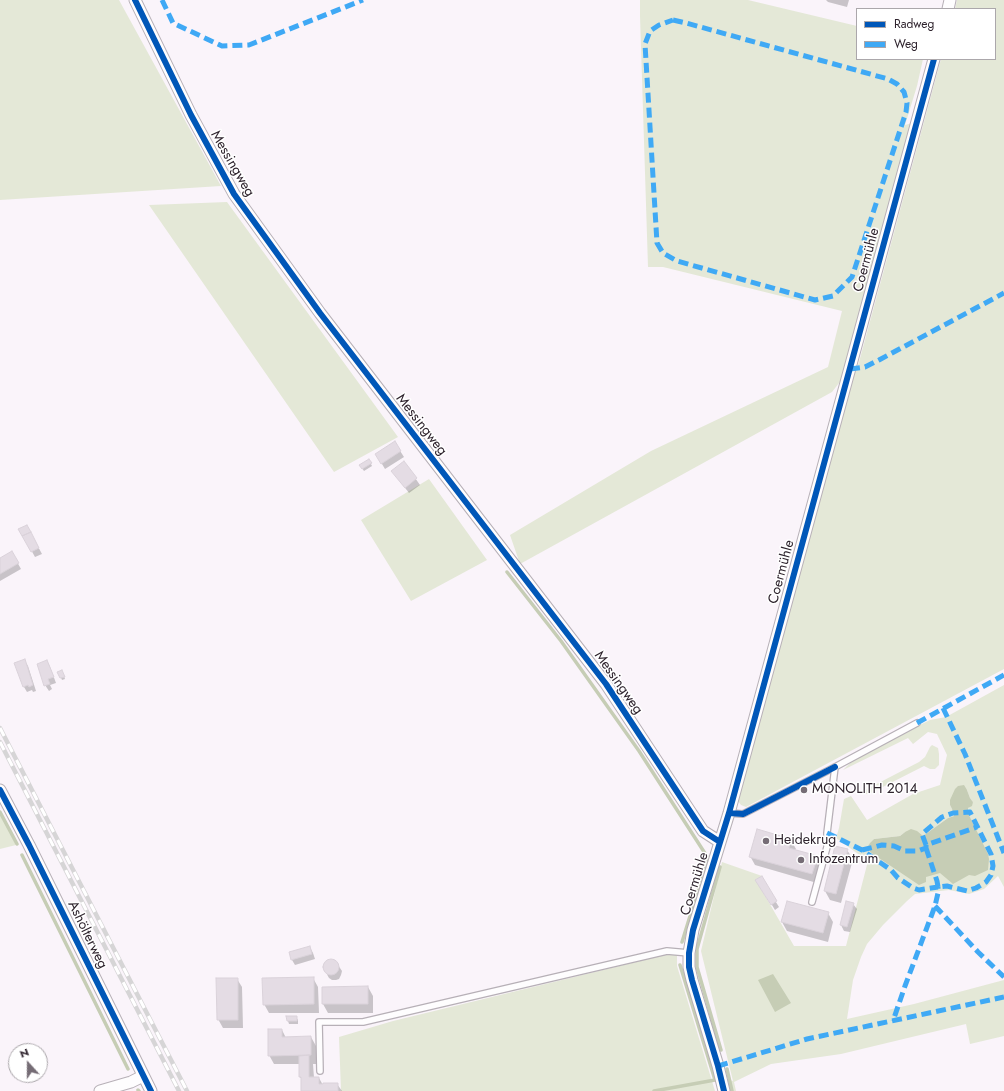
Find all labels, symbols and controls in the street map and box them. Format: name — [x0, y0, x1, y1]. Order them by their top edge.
legend — [856, 8, 996, 60]
text: Radweg — [894, 15, 934, 33]
text: Weg — [894, 35, 918, 53]
street label: Messingweg — [206, 128, 258, 200]
street label: Coermühle — [850, 226, 884, 294]
street label: Messingweg — [392, 391, 450, 459]
street label: Coermühle — [765, 538, 799, 606]
street label: Messingweg — [590, 648, 646, 718]
place label: MONOLITH 2014 — [812, 782, 918, 798]
marker: MONOLITH 2014 — [799, 785, 809, 795]
place label: Heidekrug — [774, 833, 836, 849]
marker: Heidekrug — [761, 836, 771, 846]
street label: Coermühle — [677, 850, 713, 918]
place label: Infozentrum — [809, 852, 878, 868]
marker: Infozentrum — [796, 855, 806, 865]
street label: Ashölterweg — [63, 898, 111, 972]
north arrow — [8, 1043, 48, 1083]
text: N — [17, 1044, 31, 1062]

